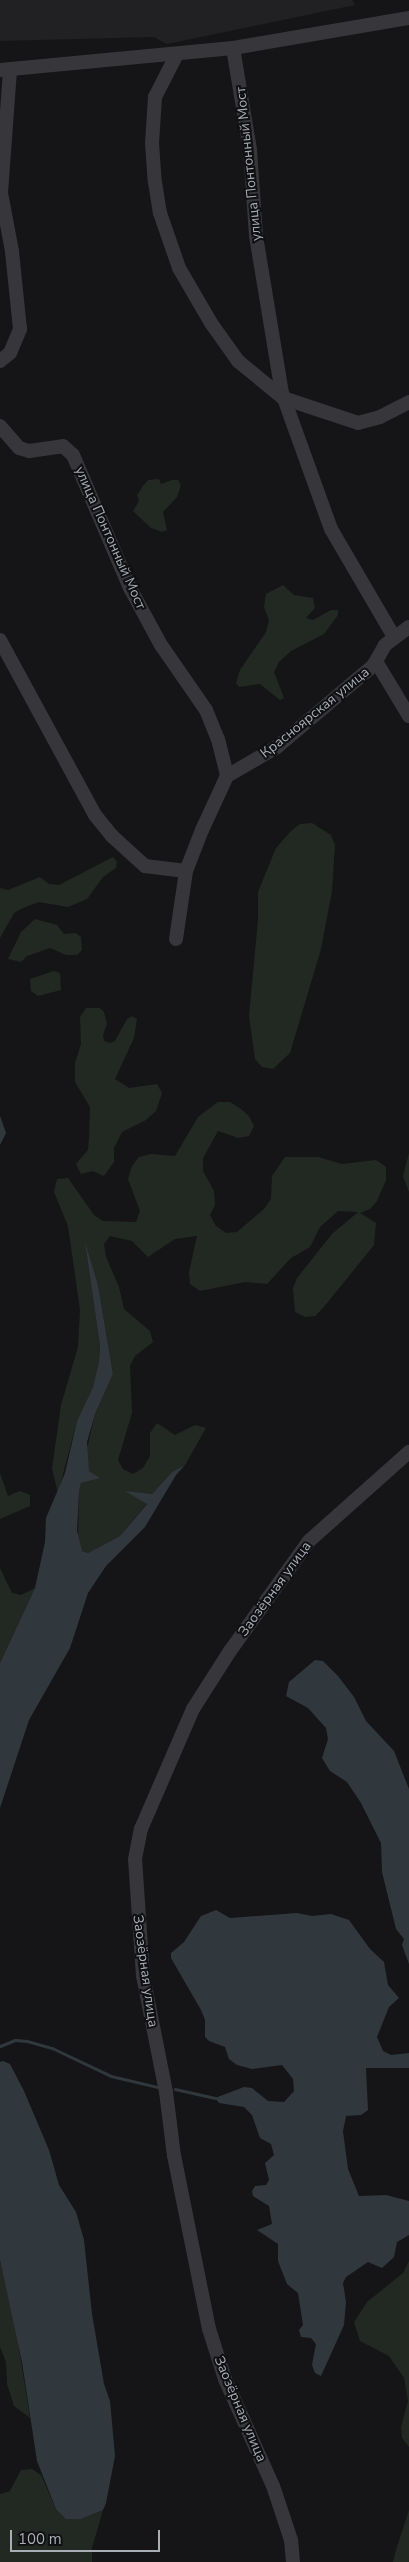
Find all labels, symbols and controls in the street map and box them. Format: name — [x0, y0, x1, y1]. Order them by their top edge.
street label: улица Понтонный Мост — [233, 86, 265, 242]
street label: улица Понтонный Мост — [71, 464, 149, 612]
street label: Красноярская улица — [257, 664, 373, 762]
street label: Заозёрная улица — [235, 1538, 315, 1640]
street label: Заозёрная улица — [129, 1914, 161, 2028]
street label: Заозёрная улица — [210, 2354, 270, 2464]
scale bar — [12, 2520, 162, 2552]
text: 100 m — [18, 2529, 62, 2549]

